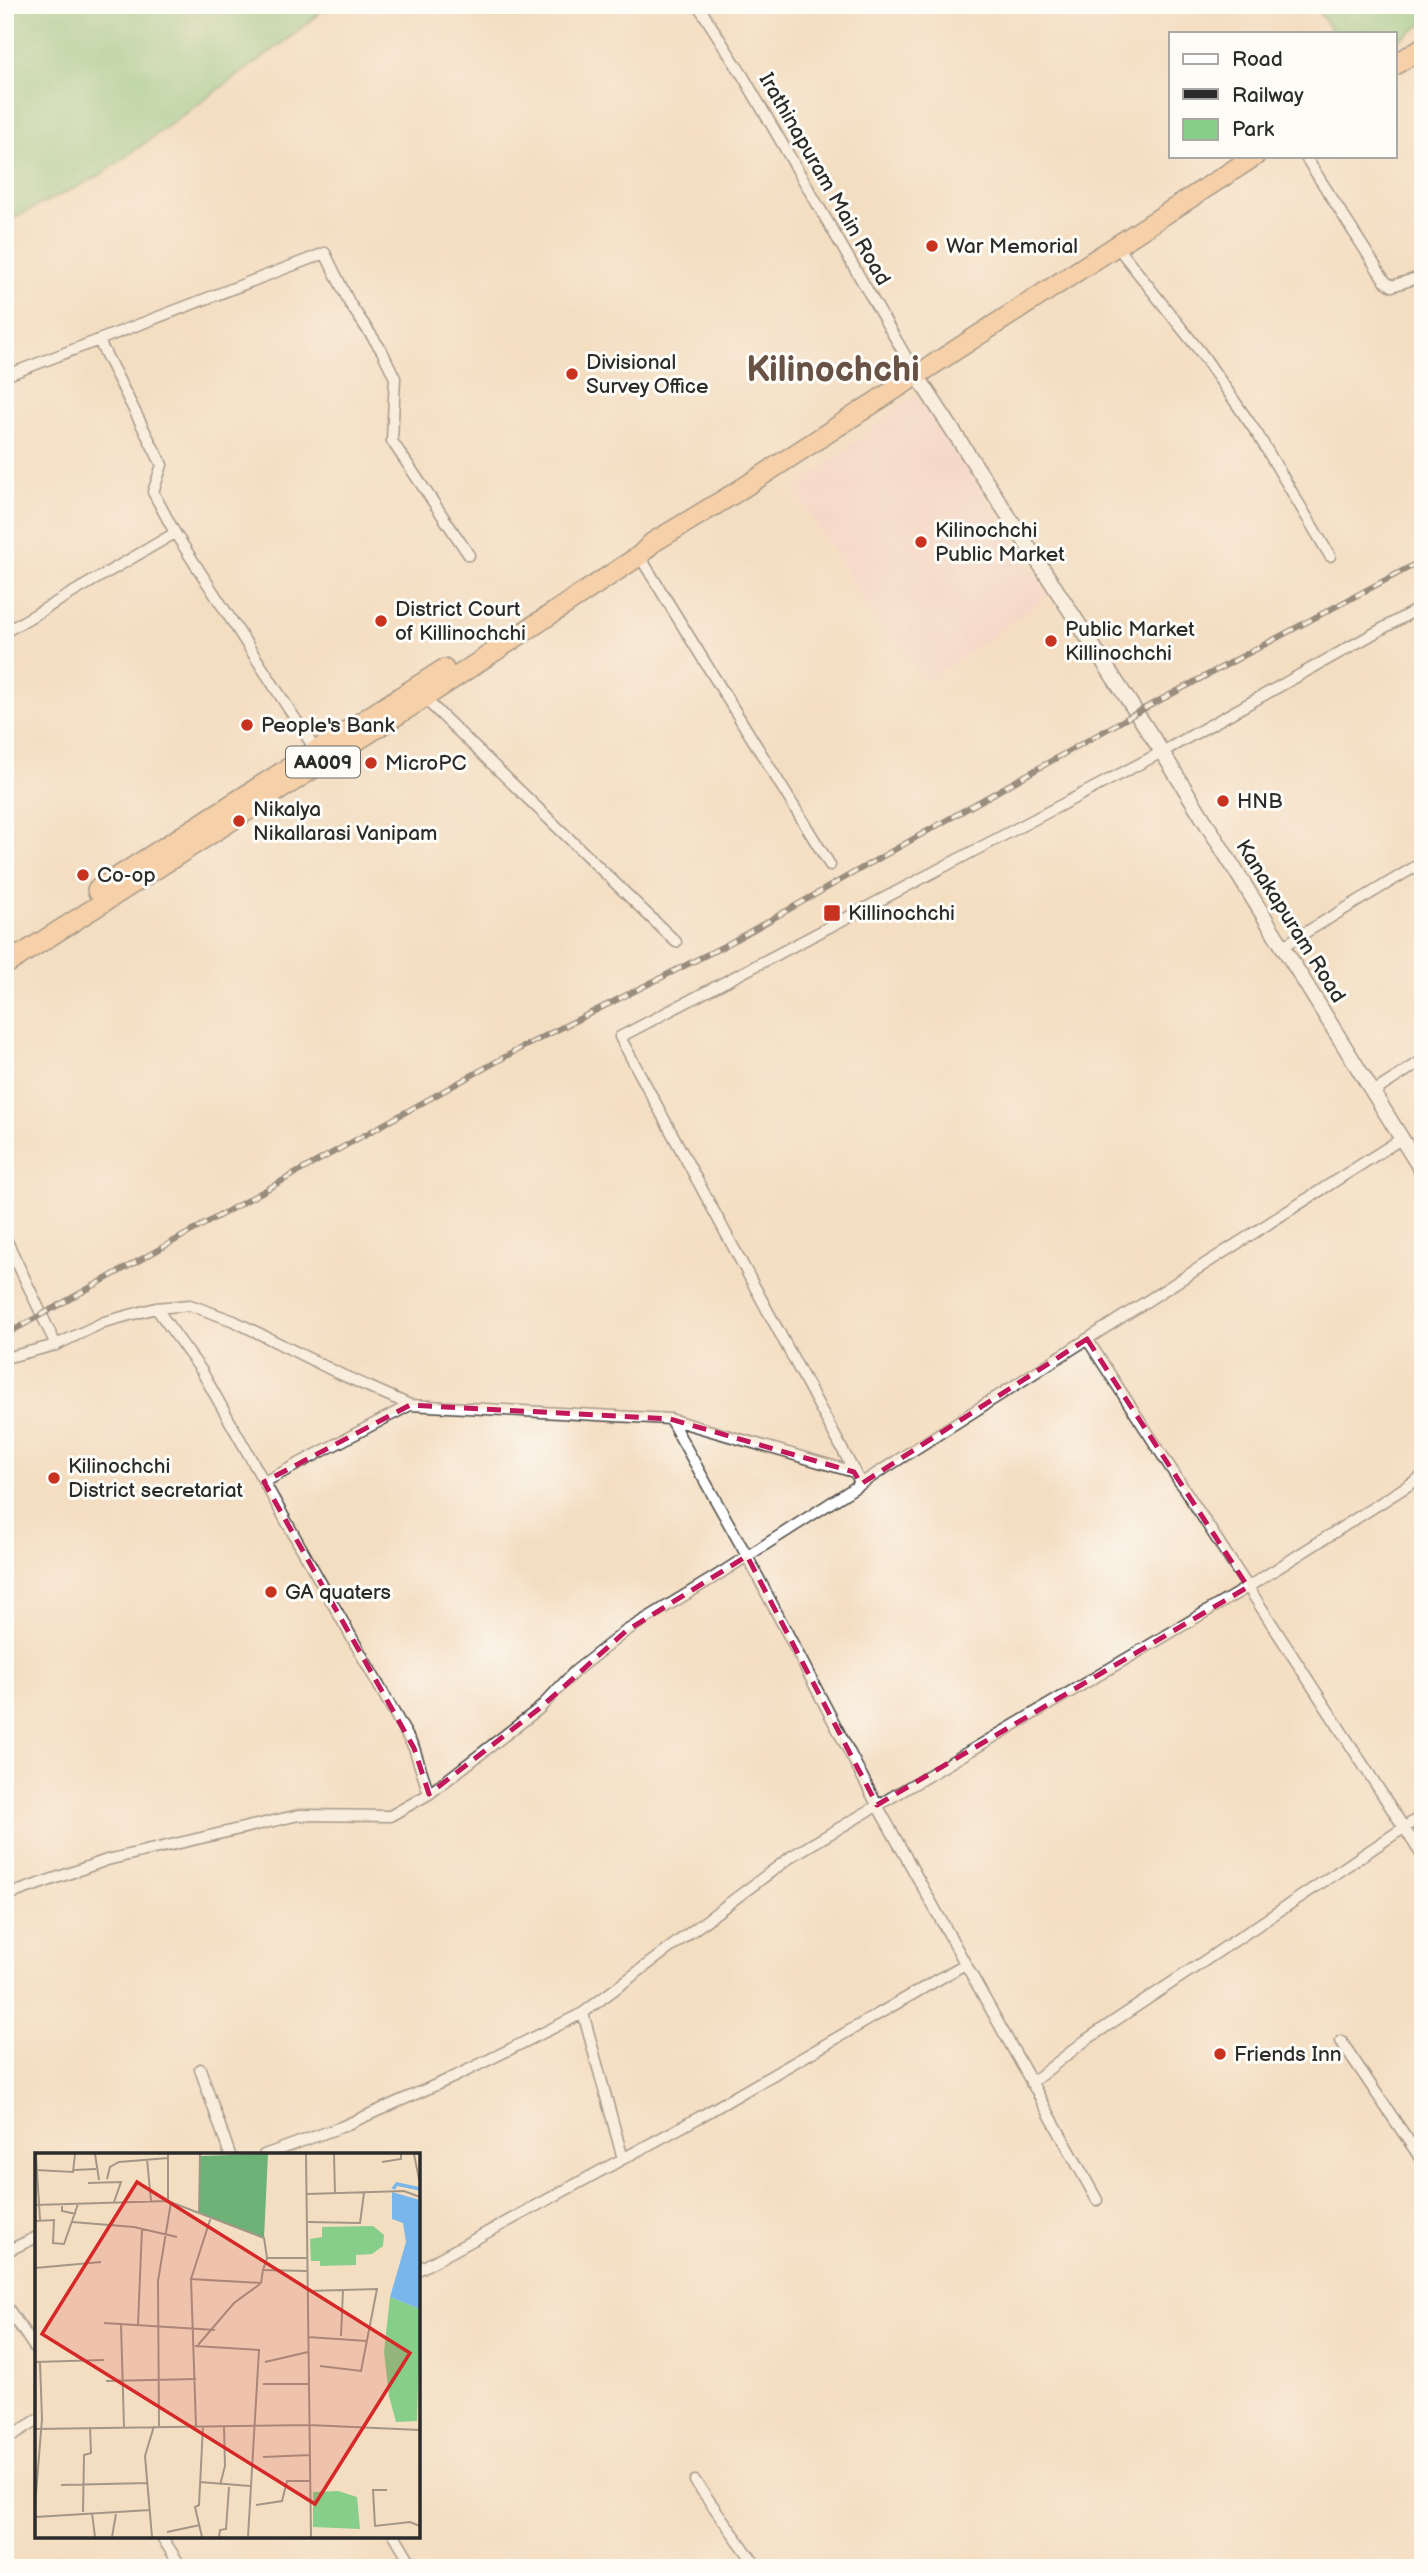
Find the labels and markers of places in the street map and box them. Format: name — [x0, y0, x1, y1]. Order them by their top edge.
place label: War Memorial — [946, 234, 1078, 259]
marker: War Memorial — [924, 238, 940, 254]
place label: Divisional Survey Office — [586, 350, 708, 399]
marker: Divisional Survey Office — [564, 366, 580, 382]
place label: Kilinochchi Public Market — [935, 518, 1065, 567]
marker: Kilinochchi Public Market — [913, 534, 929, 550]
place label: District Court of Killinochchi — [395, 597, 526, 646]
marker: District Court of Killinochchi — [373, 613, 389, 629]
place label: Public Market Killinochchi — [1065, 617, 1195, 666]
marker: Public Market Killinochchi — [1043, 633, 1059, 649]
place label: People's Bank — [261, 713, 395, 738]
marker: People's Bank — [239, 717, 255, 733]
place label: MicroPC — [385, 751, 467, 776]
marker: MicroPC — [363, 755, 379, 771]
place label: HNB — [1237, 789, 1283, 814]
marker: HNB — [1215, 793, 1231, 809]
place label: Nikalya Nikallarasi Vanipam — [253, 797, 437, 846]
marker: Nikalya Nikallarasi Vanipam — [231, 813, 247, 829]
place label: Co-op — [97, 863, 156, 888]
marker: Co-op — [75, 867, 91, 883]
place label: Killinochchi — [848, 901, 955, 926]
marker: Killinochchi — [822, 903, 842, 923]
place label: Kilinochchi District secretariat — [68, 1454, 244, 1503]
marker: Kilinochchi District secretariat — [46, 1470, 62, 1486]
place label: GA quaters — [285, 1580, 391, 1605]
marker: GA quaters — [263, 1584, 279, 1600]
place label: Friends Inn — [1234, 2042, 1342, 2067]
marker: Friends Inn — [1212, 2046, 1228, 2062]

